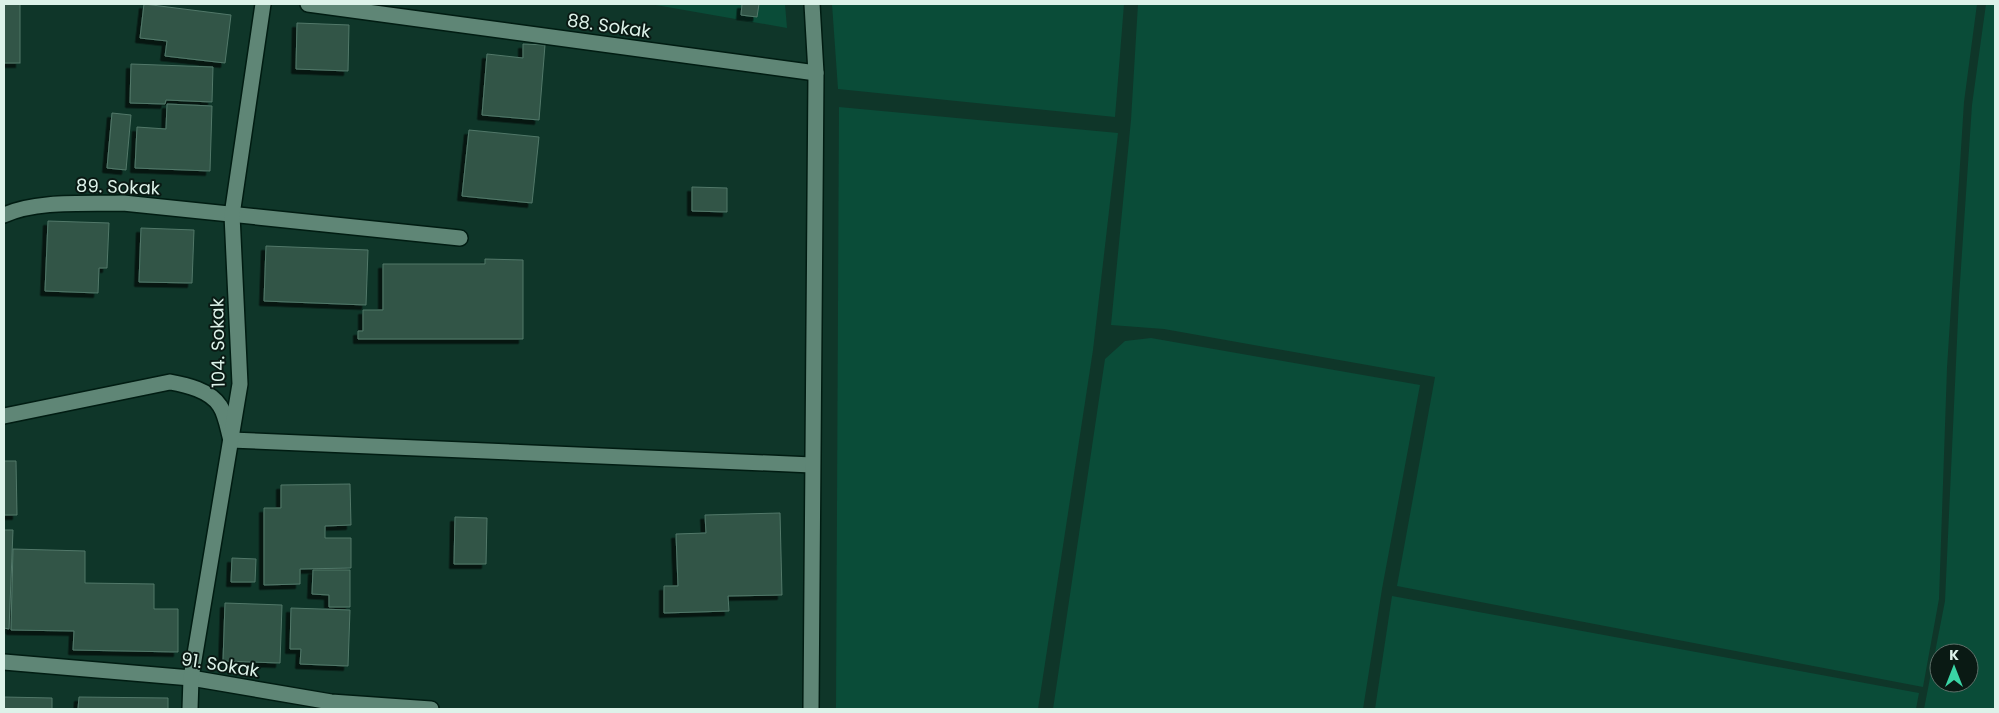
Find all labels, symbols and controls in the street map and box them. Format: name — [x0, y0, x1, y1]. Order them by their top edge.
street label: 88. Sokak — [566, 7, 653, 44]
street label: 89. Sokak — [76, 173, 161, 200]
street label: 104. Sokak — [204, 297, 231, 388]
north arrow — [1929, 643, 1979, 693]
text: K — [1949, 645, 1959, 665]
street label: 91. Sokak — [179, 646, 262, 683]

